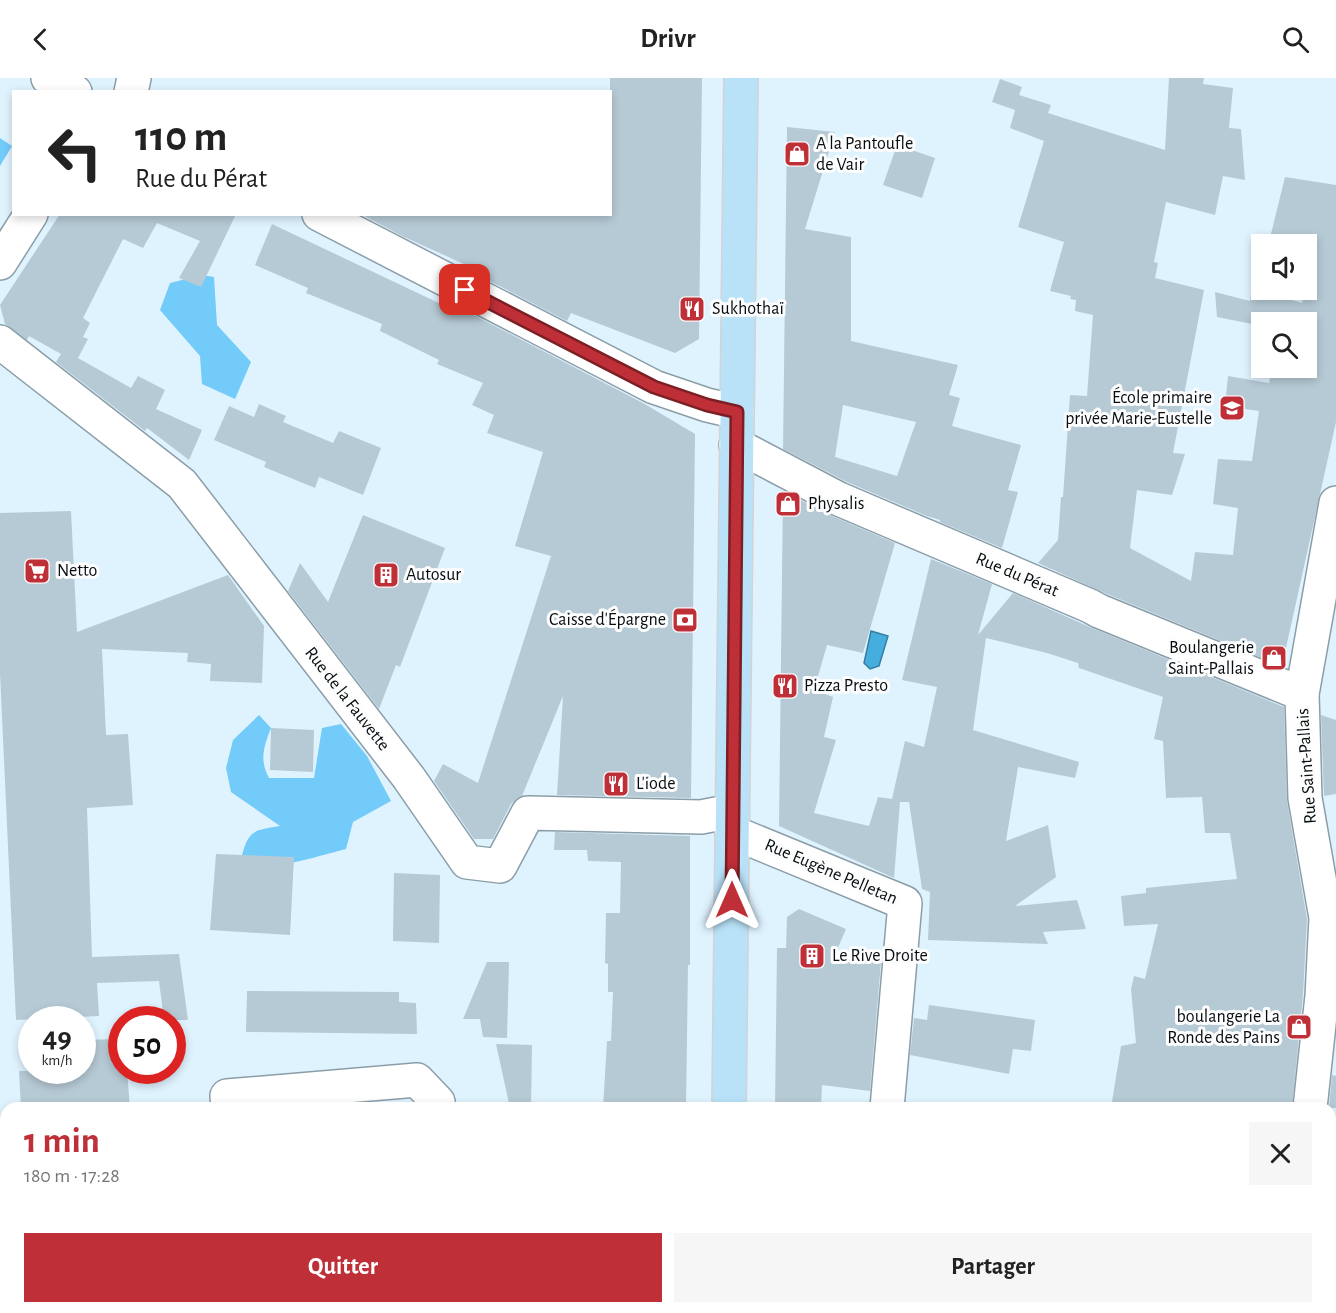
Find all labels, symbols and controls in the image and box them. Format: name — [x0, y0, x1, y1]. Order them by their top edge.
icon: back — [24, 23, 57, 56]
icon: search — [1279, 23, 1312, 56]
text: Drivr — [640, 25, 696, 52]
icon: left — [36, 114, 114, 192]
text: 110 m — [135, 116, 227, 158]
place label: A la Pantoufle de Vair — [816, 135, 913, 174]
shop icon: A la Pantoufle de Vair — [782, 139, 812, 169]
text: Rue du Pérat — [135, 165, 267, 192]
map controls — [1251, 234, 1317, 378]
button: sound — [1251, 234, 1317, 300]
pin — [439, 264, 490, 315]
icon: arrive — [448, 273, 481, 306]
restaurant icon: Sukhothaï — [677, 294, 707, 324]
place label: Sukhothaï — [712, 300, 784, 318]
button: search — [1251, 312, 1317, 378]
place label: École primaire privée Marie-Eustelle — [1065, 386, 1212, 428]
school or university icon: École primaire privée Marie-Eustelle — [1217, 393, 1247, 423]
shop icon: Physalis — [773, 489, 803, 519]
place label: Physalis — [808, 495, 865, 513]
street label: Rue du Pérat — [973, 549, 1061, 601]
supermarket icon: Netto — [22, 556, 52, 586]
building icon: Autosur — [371, 560, 401, 590]
place label: Netto — [57, 562, 97, 580]
place label: Autosur — [406, 566, 461, 584]
bank icon: Caisse d'Épargne — [670, 605, 700, 635]
place label: Caisse d'Épargne — [549, 608, 666, 629]
place label: Boulangerie Saint-Pallais — [1168, 639, 1254, 678]
shop icon: Boulangerie Saint-Pallais — [1259, 643, 1289, 673]
street label: Rue de la Fauvette — [301, 644, 393, 754]
restaurant icon: Pizza Presto — [770, 671, 800, 701]
place label: Pizza Presto — [804, 677, 888, 695]
street label: Rue Saint-Pallais — [1294, 707, 1320, 825]
restaurant icon: L'iode — [601, 769, 631, 799]
place label: L'iode — [636, 775, 676, 793]
street label: Rue Eugène Pelletan — [762, 836, 900, 908]
position arrow — [700, 868, 764, 932]
building icon: Le Rive Droite — [797, 941, 827, 971]
place label: Le Rive Droite — [832, 947, 928, 965]
speed limit sign: 50 — [108, 1006, 186, 1084]
place label: boulangerie La Ronde des Pains — [1167, 1008, 1280, 1047]
shop icon: boulangerie La Ronde des Pains — [1284, 1012, 1314, 1042]
text: 49 — [42, 1023, 72, 1053]
text: km/h — [42, 1053, 72, 1068]
button: close — [1249, 1122, 1312, 1185]
text: 1 min — [24, 1123, 100, 1159]
text: 180 m · 17:28 — [24, 1166, 120, 1186]
button: Quitter — [24, 1233, 662, 1302]
button: Partager — [674, 1233, 1312, 1302]

